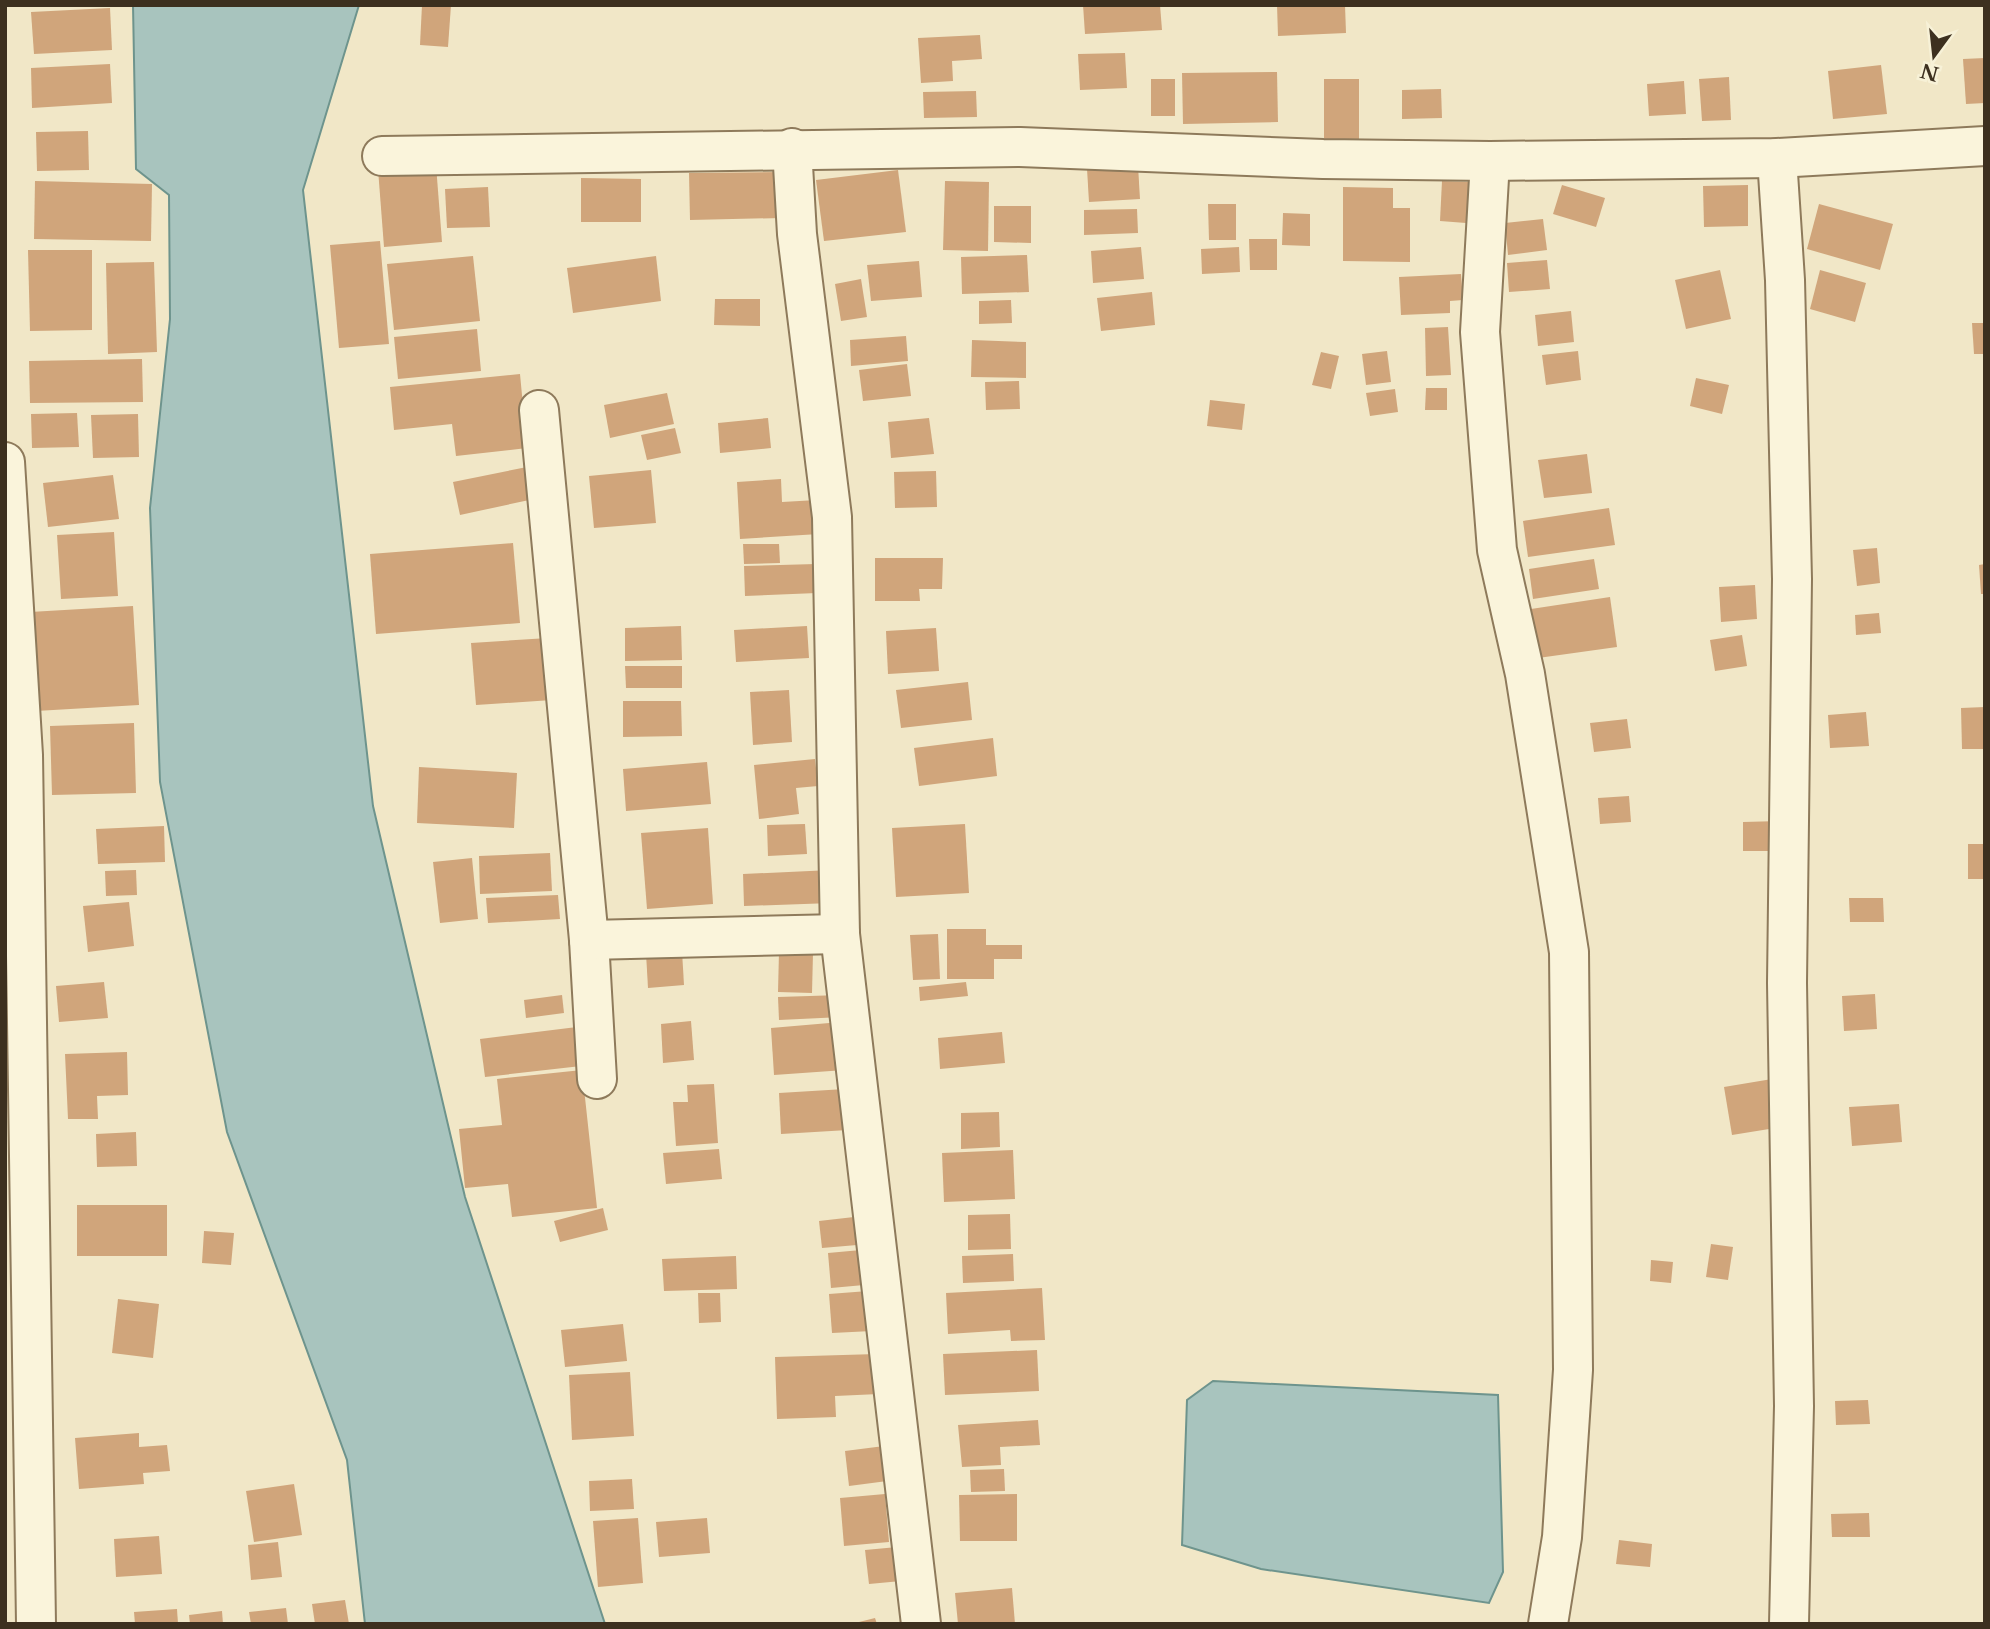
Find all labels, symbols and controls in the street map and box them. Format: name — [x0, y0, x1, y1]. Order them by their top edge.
north arrow — [1899, 21, 1969, 91]
text: N — [1918, 58, 1941, 85]

